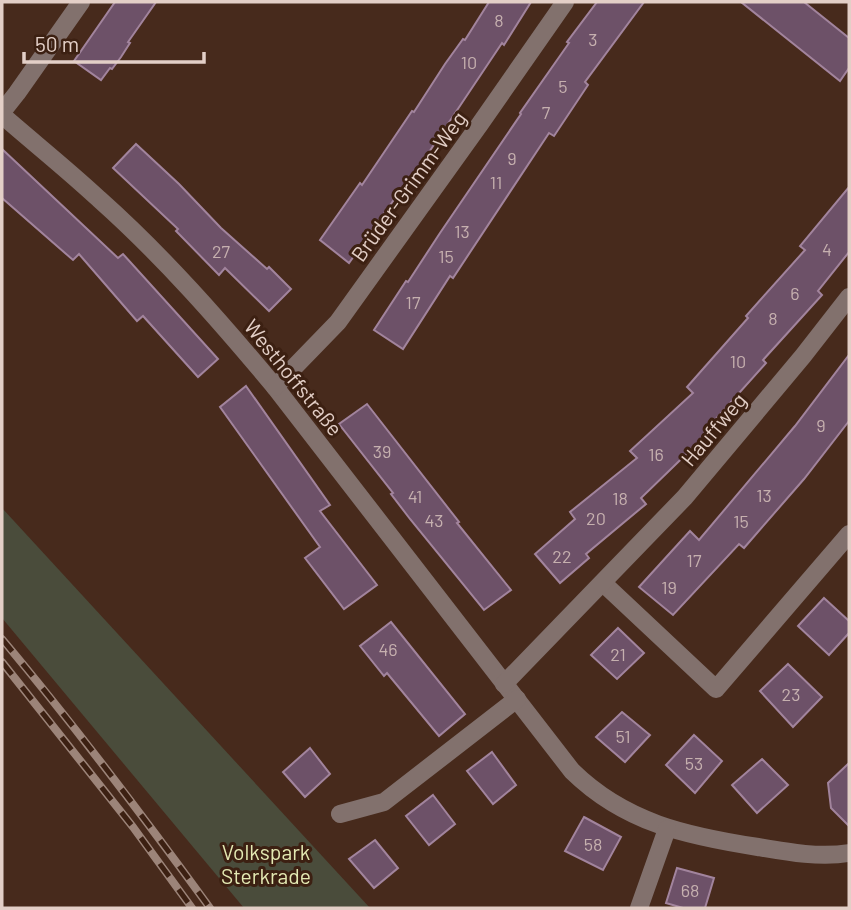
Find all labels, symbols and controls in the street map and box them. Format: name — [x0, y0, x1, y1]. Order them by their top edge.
house number: 8 — [494, 9, 504, 31]
scale bar — [24, 21, 205, 65]
house number: 3 — [588, 28, 598, 50]
text: 50 m — [35, 31, 79, 56]
house number: 10 — [461, 51, 477, 73]
house number: 5 — [558, 75, 568, 97]
house number: 7 — [542, 101, 551, 123]
street label: Brüder-Grimm-Weg — [345, 106, 471, 266]
house number: 9 — [507, 147, 517, 169]
house number: 11 — [490, 171, 502, 193]
house number: 13 — [454, 220, 470, 242]
house number: 4 — [822, 238, 832, 260]
house number: 27 — [212, 240, 231, 262]
house number: 15 — [438, 245, 454, 267]
house number: 6 — [790, 282, 800, 304]
house number: 17 — [406, 291, 421, 313]
house number: 8 — [768, 307, 778, 329]
street label: Westhoffstraße — [240, 314, 348, 440]
house number: 10 — [730, 350, 746, 372]
street label: Hauffweg — [675, 387, 751, 471]
house number: 9 — [816, 414, 826, 436]
house number: 39 — [373, 440, 391, 462]
house number: 16 — [648, 443, 664, 465]
house number: 13 — [756, 484, 772, 506]
house number: 41 — [408, 485, 422, 507]
house number: 18 — [612, 487, 628, 509]
house number: 20 — [586, 507, 606, 529]
house number: 43 — [424, 509, 444, 531]
house number: 15 — [733, 510, 749, 532]
house number: 22 — [552, 545, 572, 567]
house number: 17 — [687, 549, 702, 571]
house number: 19 — [661, 576, 677, 598]
house number: 46 — [378, 638, 398, 660]
house number: 21 — [610, 643, 626, 665]
house number: 23 — [782, 683, 800, 705]
house number: 51 — [615, 725, 631, 747]
house number: 53 — [685, 752, 703, 774]
house number: 58 — [584, 833, 602, 855]
park label: Volkspark Sterkrade — [221, 839, 311, 888]
house number: 68 — [681, 879, 699, 901]

